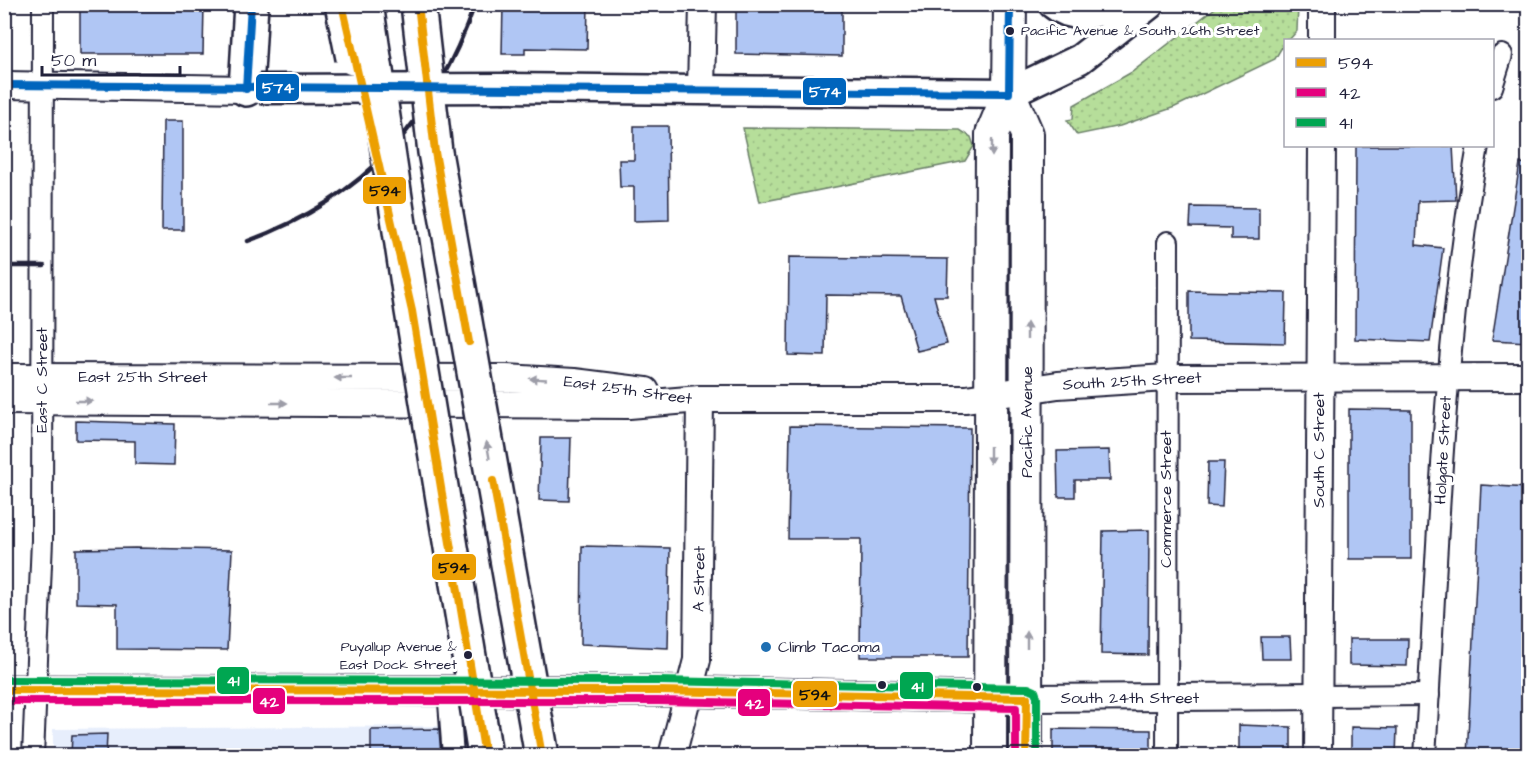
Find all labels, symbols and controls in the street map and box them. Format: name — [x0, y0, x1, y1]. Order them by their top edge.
place label: Pacific Avenue & South 26th Street — [1021, 21, 1260, 41]
marker: Pacific Avenue & South 26th Street — [1004, 25, 1016, 37]
scale bar — [42, 39, 180, 77]
legend — [1284, 39, 1494, 147]
text: 50 m — [51, 48, 96, 73]
text: 594 — [1338, 51, 1373, 76]
line badge: 574 — [255, 73, 300, 102]
text: 574 — [262, 77, 294, 99]
line badge: 574 — [802, 77, 847, 106]
text: 574 — [809, 81, 841, 103]
text: 42 — [1338, 81, 1361, 106]
text: 41 — [1338, 111, 1353, 136]
one-way arrow — [987, 139, 997, 158]
line badge: 594 — [362, 176, 407, 205]
text: 594 — [369, 180, 401, 202]
one-way arrow — [1022, 322, 1032, 341]
street label: East C Street — [31, 327, 53, 433]
street label: East 25th Street — [78, 366, 208, 388]
street label: Pacific Avenue — [1016, 366, 1038, 478]
street label: South 25th Street — [1062, 366, 1202, 396]
street label: East 25th Street — [563, 370, 694, 410]
one-way arrow — [333, 373, 352, 383]
one-way arrow — [528, 375, 547, 384]
street label: South C Street — [1308, 392, 1330, 508]
street label: Holgate Street — [1429, 395, 1458, 505]
one-way arrow — [74, 396, 93, 406]
one-way arrow — [269, 398, 288, 408]
street label: Commerce Street — [1155, 430, 1177, 568]
one-way arrow — [483, 440, 492, 459]
one-way arrow — [985, 446, 995, 465]
street label: A Street — [687, 545, 711, 612]
line badge: 594 — [431, 553, 477, 581]
text: 594 — [438, 557, 470, 579]
one-way arrow — [1022, 630, 1032, 649]
place label: Climb Tacoma — [778, 636, 880, 658]
place label: Puyallup Avenue & East Dock Street — [340, 637, 458, 675]
marker: Climb Tacoma — [759, 640, 773, 654]
marker: Puyallup Avenue & East Dock Street — [462, 649, 474, 661]
line badge: 41 — [216, 666, 250, 695]
text: 41 — [227, 670, 240, 692]
line badge: 41 — [899, 671, 934, 700]
text: 41 — [911, 676, 924, 698]
unlabelled marker — [876, 679, 888, 691]
line badge: 594 — [792, 680, 838, 708]
unlabelled marker — [971, 681, 983, 693]
text: 594 — [799, 684, 831, 706]
line badge: 42 — [252, 687, 286, 715]
street label: South 24th Street — [1061, 687, 1200, 709]
line badge: 42 — [737, 688, 771, 717]
text: 42 — [259, 691, 280, 713]
text: 42 — [744, 693, 765, 715]

